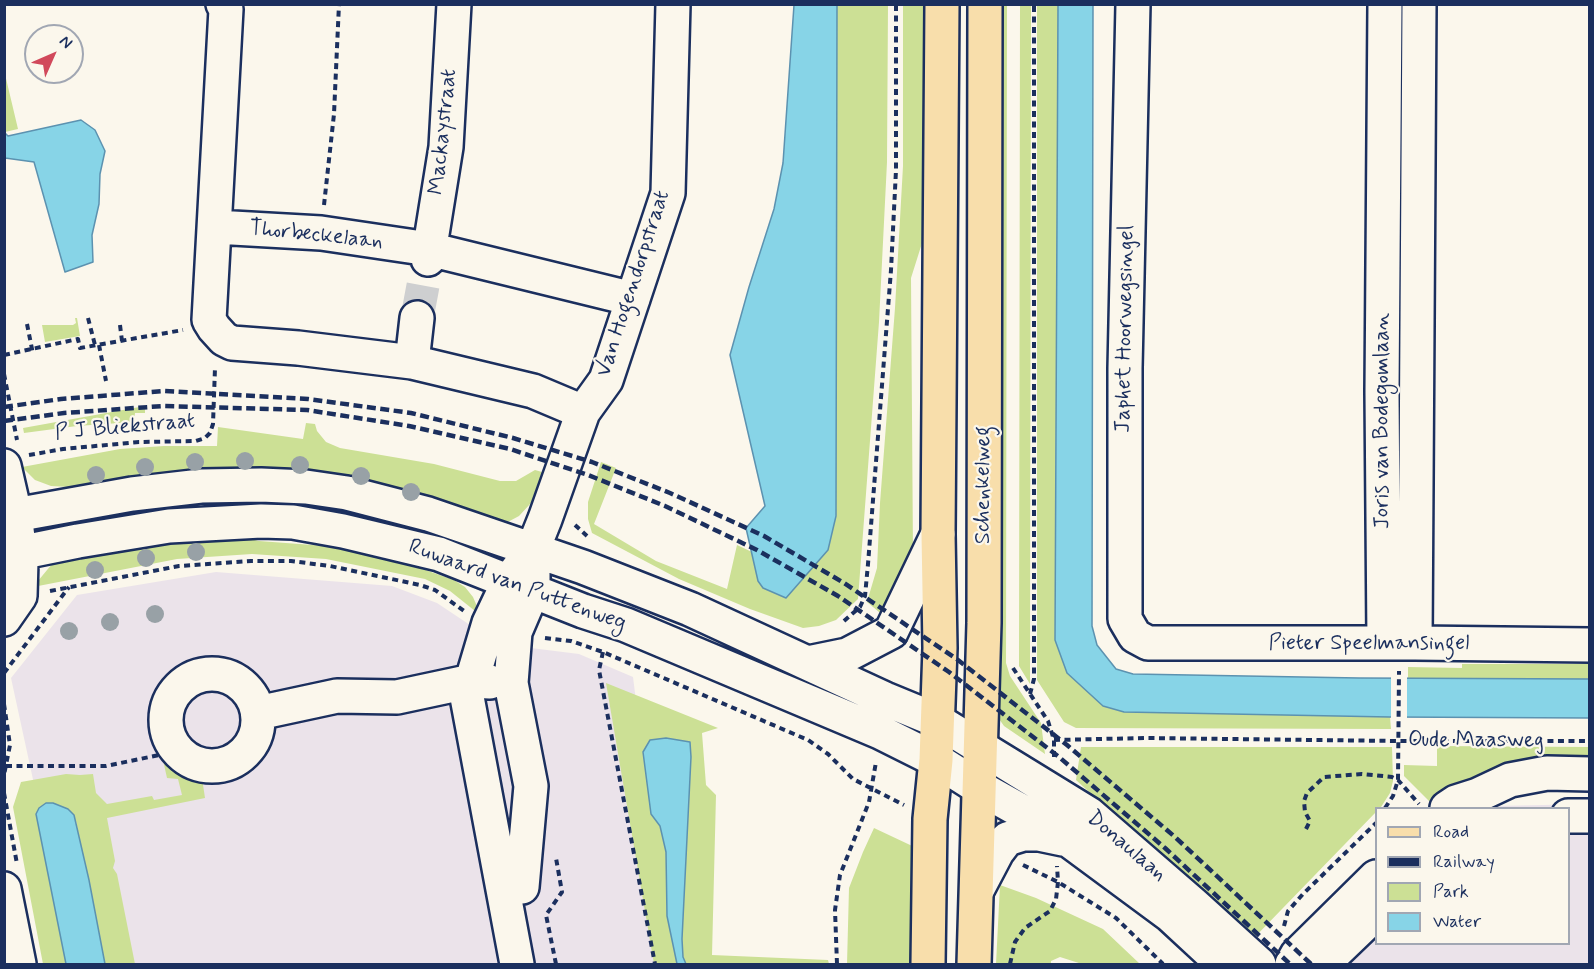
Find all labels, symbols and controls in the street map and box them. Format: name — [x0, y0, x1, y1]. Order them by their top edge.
north arrow — [24, 24, 84, 84]
text: N — [54, 31, 77, 54]
street label: Mackaystraat — [424, 68, 464, 196]
street label: Van Hogendorpstraat — [591, 188, 677, 380]
street label: Thorbeckelaan — [248, 216, 384, 256]
street label: Japhet Hoorwegsingel — [1111, 225, 1141, 433]
street label: Joris van Bodegomlaan — [1370, 313, 1396, 529]
street label: P J Bliekstraat — [54, 409, 196, 447]
street label: Schenkelweg — [971, 426, 997, 544]
street label: Ruwaard van Puttenweg — [404, 534, 630, 638]
street label: Pieter Speelmansingel — [1269, 631, 1469, 657]
street label: Oude Maasweg — [1408, 728, 1544, 754]
street label: Donaulaan — [1081, 806, 1171, 888]
legend — [1375, 807, 1570, 945]
text: Road — [1433, 820, 1469, 844]
text: Railway — [1433, 850, 1495, 874]
text: Park — [1433, 880, 1469, 904]
text: Water — [1433, 910, 1481, 934]

